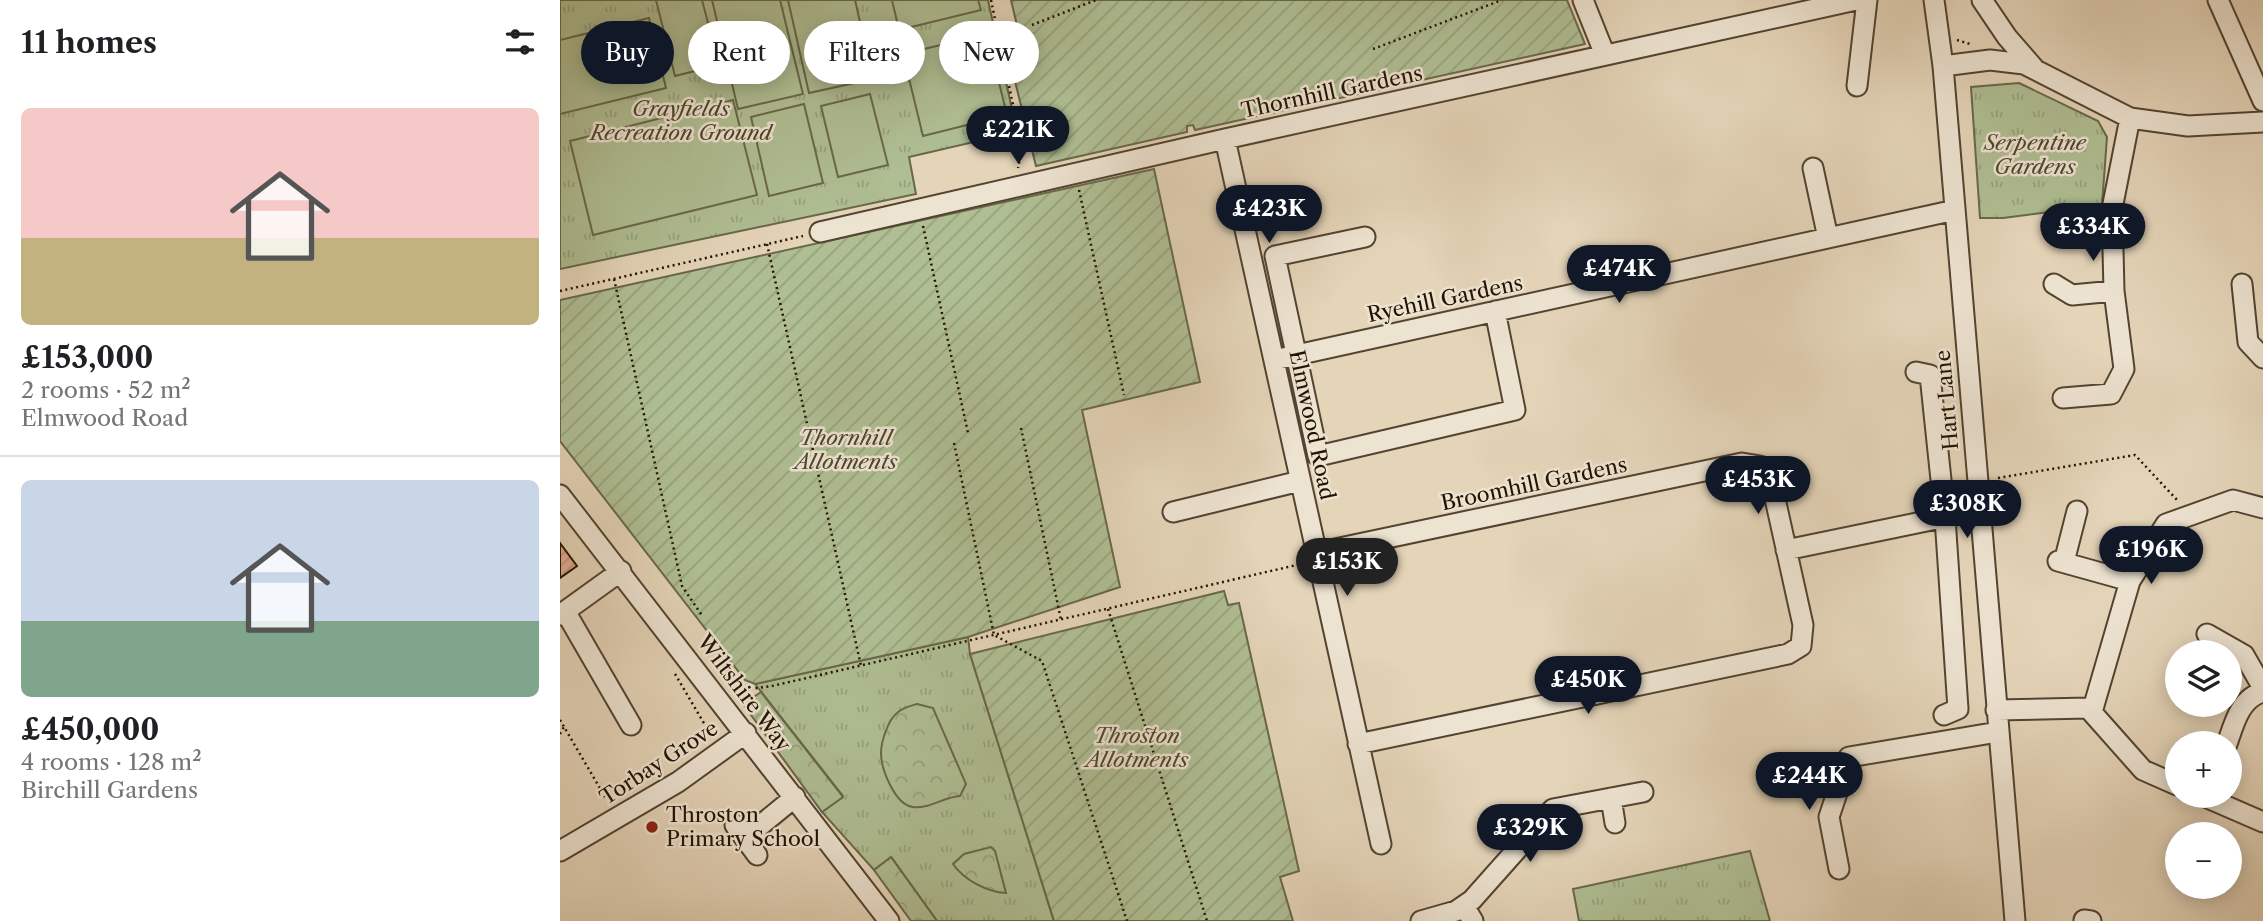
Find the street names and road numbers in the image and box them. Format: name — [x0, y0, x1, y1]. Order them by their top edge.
street label: Thornhill Gardens — [1239, 60, 1425, 123]
street label: Ryehill Gardens — [1365, 270, 1525, 327]
street label: Elmwood Road — [1284, 348, 1341, 502]
street label: Hart Lane — [1930, 349, 1963, 451]
street label: Broomhill Gardens — [1439, 452, 1629, 515]
street label: Wiltshire Way — [692, 628, 797, 756]
street label: Torbay Grove — [595, 715, 722, 810]

